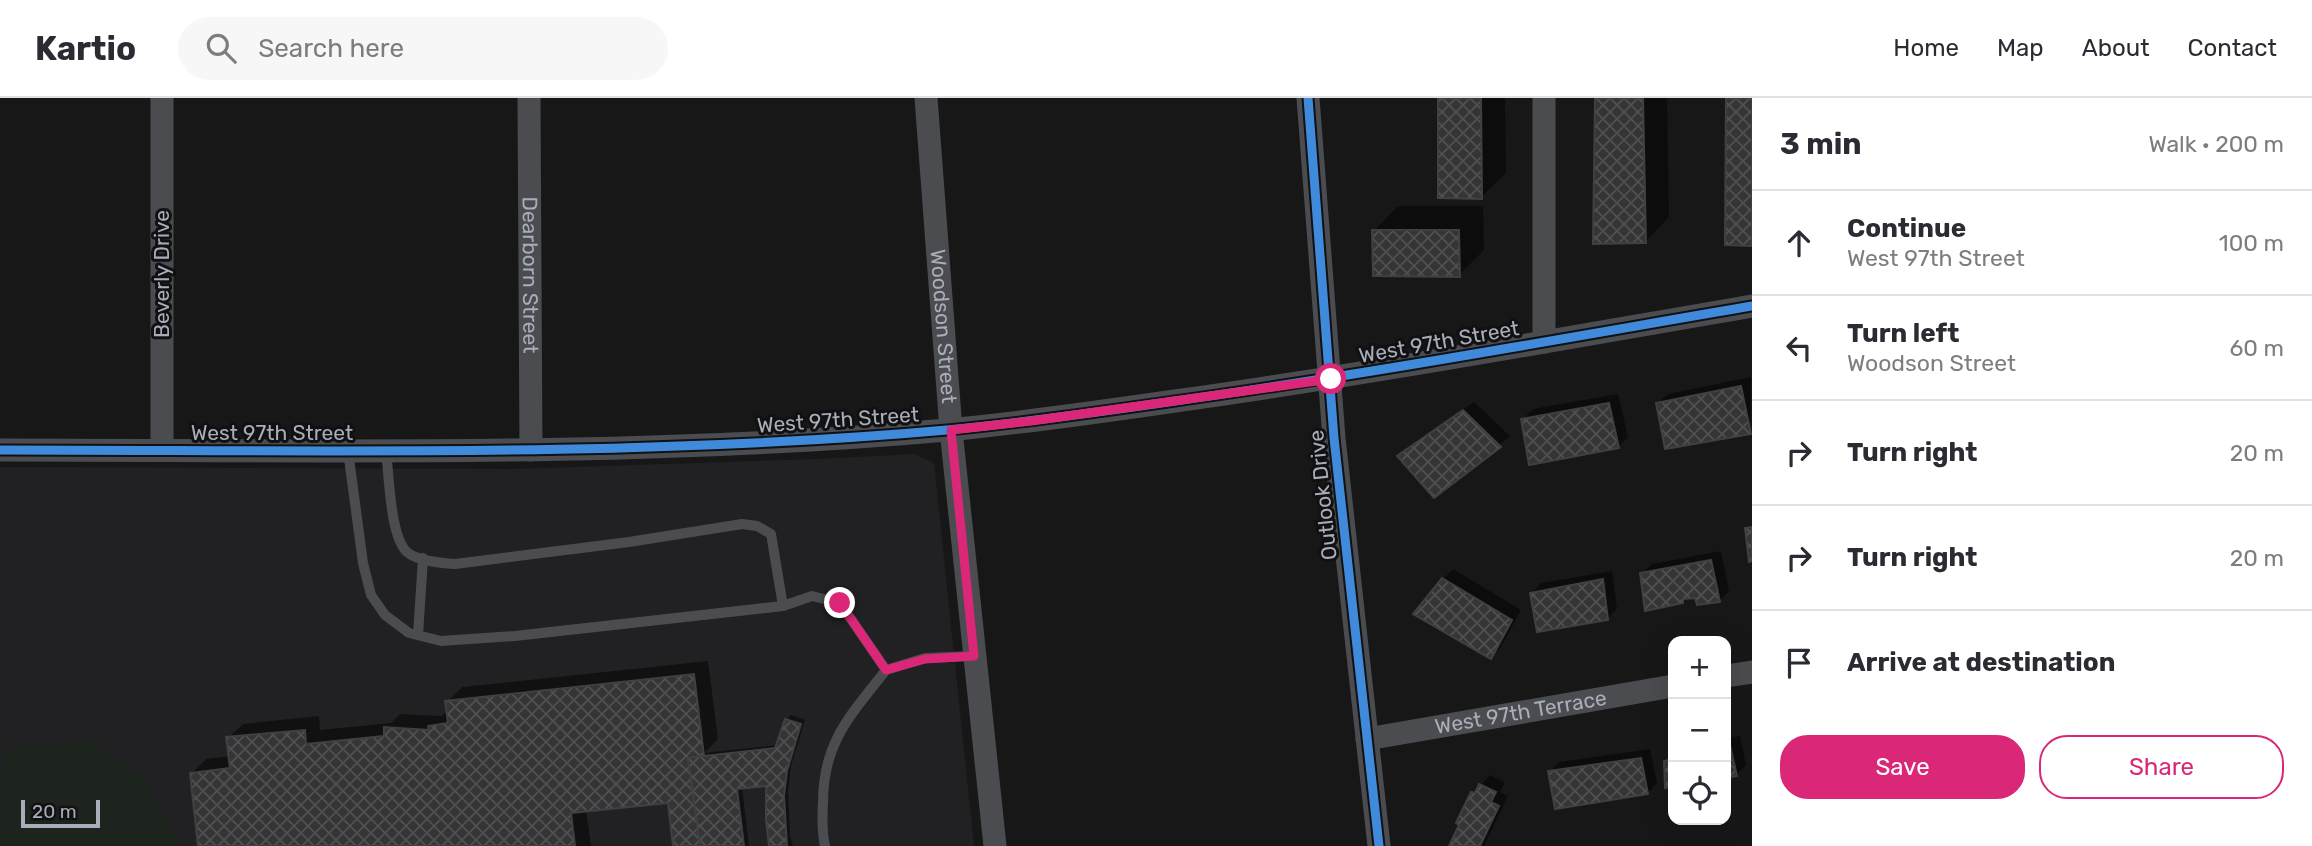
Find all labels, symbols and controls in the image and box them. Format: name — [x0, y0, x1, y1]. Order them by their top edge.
search box — [178, 17, 668, 80]
text: Kartio — [35, 29, 136, 68]
icon: search — [202, 29, 240, 67]
text: Search here — [258, 33, 404, 64]
text: Home — [1893, 34, 1959, 62]
text: Map — [1997, 34, 2044, 62]
text: About — [2082, 34, 2150, 62]
text: Contact — [2188, 34, 2277, 62]
text: 3 min — [1780, 126, 1862, 162]
text: Walk · 200 m — [2149, 130, 2284, 158]
street label: Dearborn Street — [518, 196, 543, 354]
street label: Beverly Drive — [149, 210, 174, 338]
text: Continue — [1847, 213, 1966, 244]
icon: ahead — [1780, 224, 1818, 262]
text: 100 m — [2219, 229, 2284, 257]
text: West 97th Street — [1847, 244, 2025, 272]
street label: Woodson Street — [925, 248, 962, 404]
street label: West 97th Street — [1357, 315, 1521, 368]
text: Turn left — [1847, 318, 1959, 349]
icon: left — [1780, 329, 1818, 367]
text: 60 m — [2229, 334, 2284, 362]
text: Woodson Street — [1847, 349, 2016, 377]
route start — [1315, 363, 1346, 394]
street label: West 97th Street — [756, 401, 920, 438]
street label: West 97th Street — [191, 420, 353, 445]
street label: Outlook Drive — [1303, 429, 1342, 561]
icon: right — [1780, 434, 1818, 472]
text: Turn right — [1847, 437, 1977, 468]
text: 20 m — [2230, 439, 2284, 467]
icon: right — [1780, 539, 1818, 577]
text: Turn right — [1847, 542, 1977, 573]
text: 20 m — [2230, 544, 2284, 572]
route end — [824, 587, 855, 618]
map controls — [1668, 636, 1731, 825]
button: + — [1668, 636, 1731, 699]
icon: arrive — [1780, 644, 1818, 682]
text: Arrive at destination — [1847, 647, 2115, 678]
street label: West 97th Terrace — [1433, 685, 1608, 739]
button: − — [1668, 699, 1731, 762]
button: Save — [1780, 735, 2025, 799]
button: Share — [2039, 735, 2284, 799]
button: locate — [1668, 762, 1731, 825]
scale bar — [21, 797, 100, 829]
text: 20 m — [32, 800, 77, 823]

